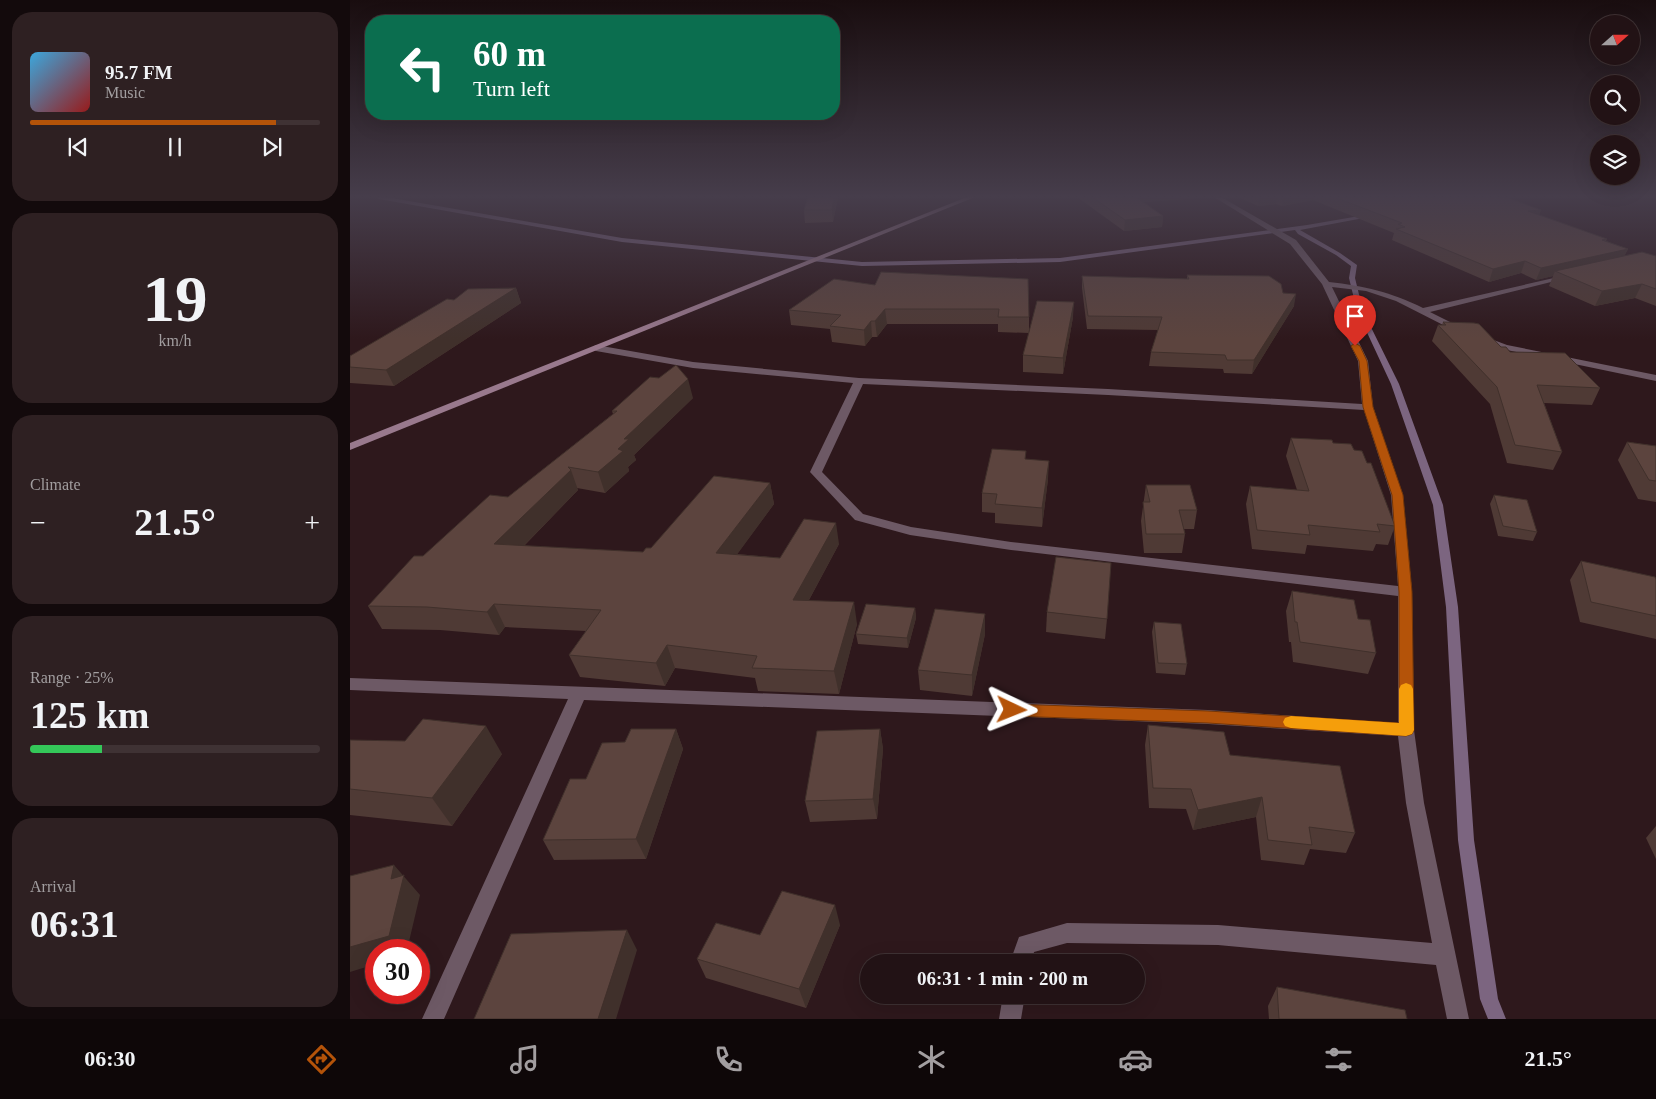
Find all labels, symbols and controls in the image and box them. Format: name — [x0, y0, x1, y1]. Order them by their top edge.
north arrow — [1590, 15, 1640, 65]
map controls — [1590, 15, 1640, 185]
icon: left — [390, 35, 455, 100]
text: 60 m — [473, 35, 546, 74]
text: 95.7 FM — [105, 62, 173, 83]
button: search — [1590, 75, 1640, 125]
text: Turn left — [473, 76, 550, 101]
text: Music — [105, 84, 145, 101]
icon: previous — [64, 133, 92, 161]
icon: pause — [161, 133, 189, 161]
icon: next — [258, 133, 286, 161]
button: layers — [1590, 135, 1640, 185]
text: 19 — [143, 263, 208, 335]
pin — [1334, 295, 1376, 346]
icon: arrive — [1341, 302, 1369, 330]
text: km/h — [159, 332, 191, 349]
text: Climate — [30, 476, 81, 493]
text: 21.5° — [134, 501, 216, 543]
text: − — [30, 507, 46, 538]
text: + — [304, 507, 320, 538]
text: Range · 25% — [30, 669, 114, 686]
position arrow — [985, 683, 1037, 735]
text: 125 km — [30, 694, 149, 736]
text: Arrival — [30, 878, 76, 895]
text: 06:31 — [30, 903, 119, 945]
speed limit sign: 30 — [365, 939, 430, 1004]
text: 06:31 · 1 min · 200 m — [917, 968, 1088, 989]
icon: directions — [304, 1042, 339, 1077]
icon: music — [507, 1042, 542, 1077]
icon: phone — [711, 1042, 746, 1077]
icon: climate — [914, 1042, 949, 1077]
icon: car — [1118, 1042, 1153, 1077]
icon: filters — [1321, 1042, 1356, 1077]
text: 06:30 — [84, 1046, 136, 1071]
text: 21.5° — [1524, 1046, 1572, 1071]

